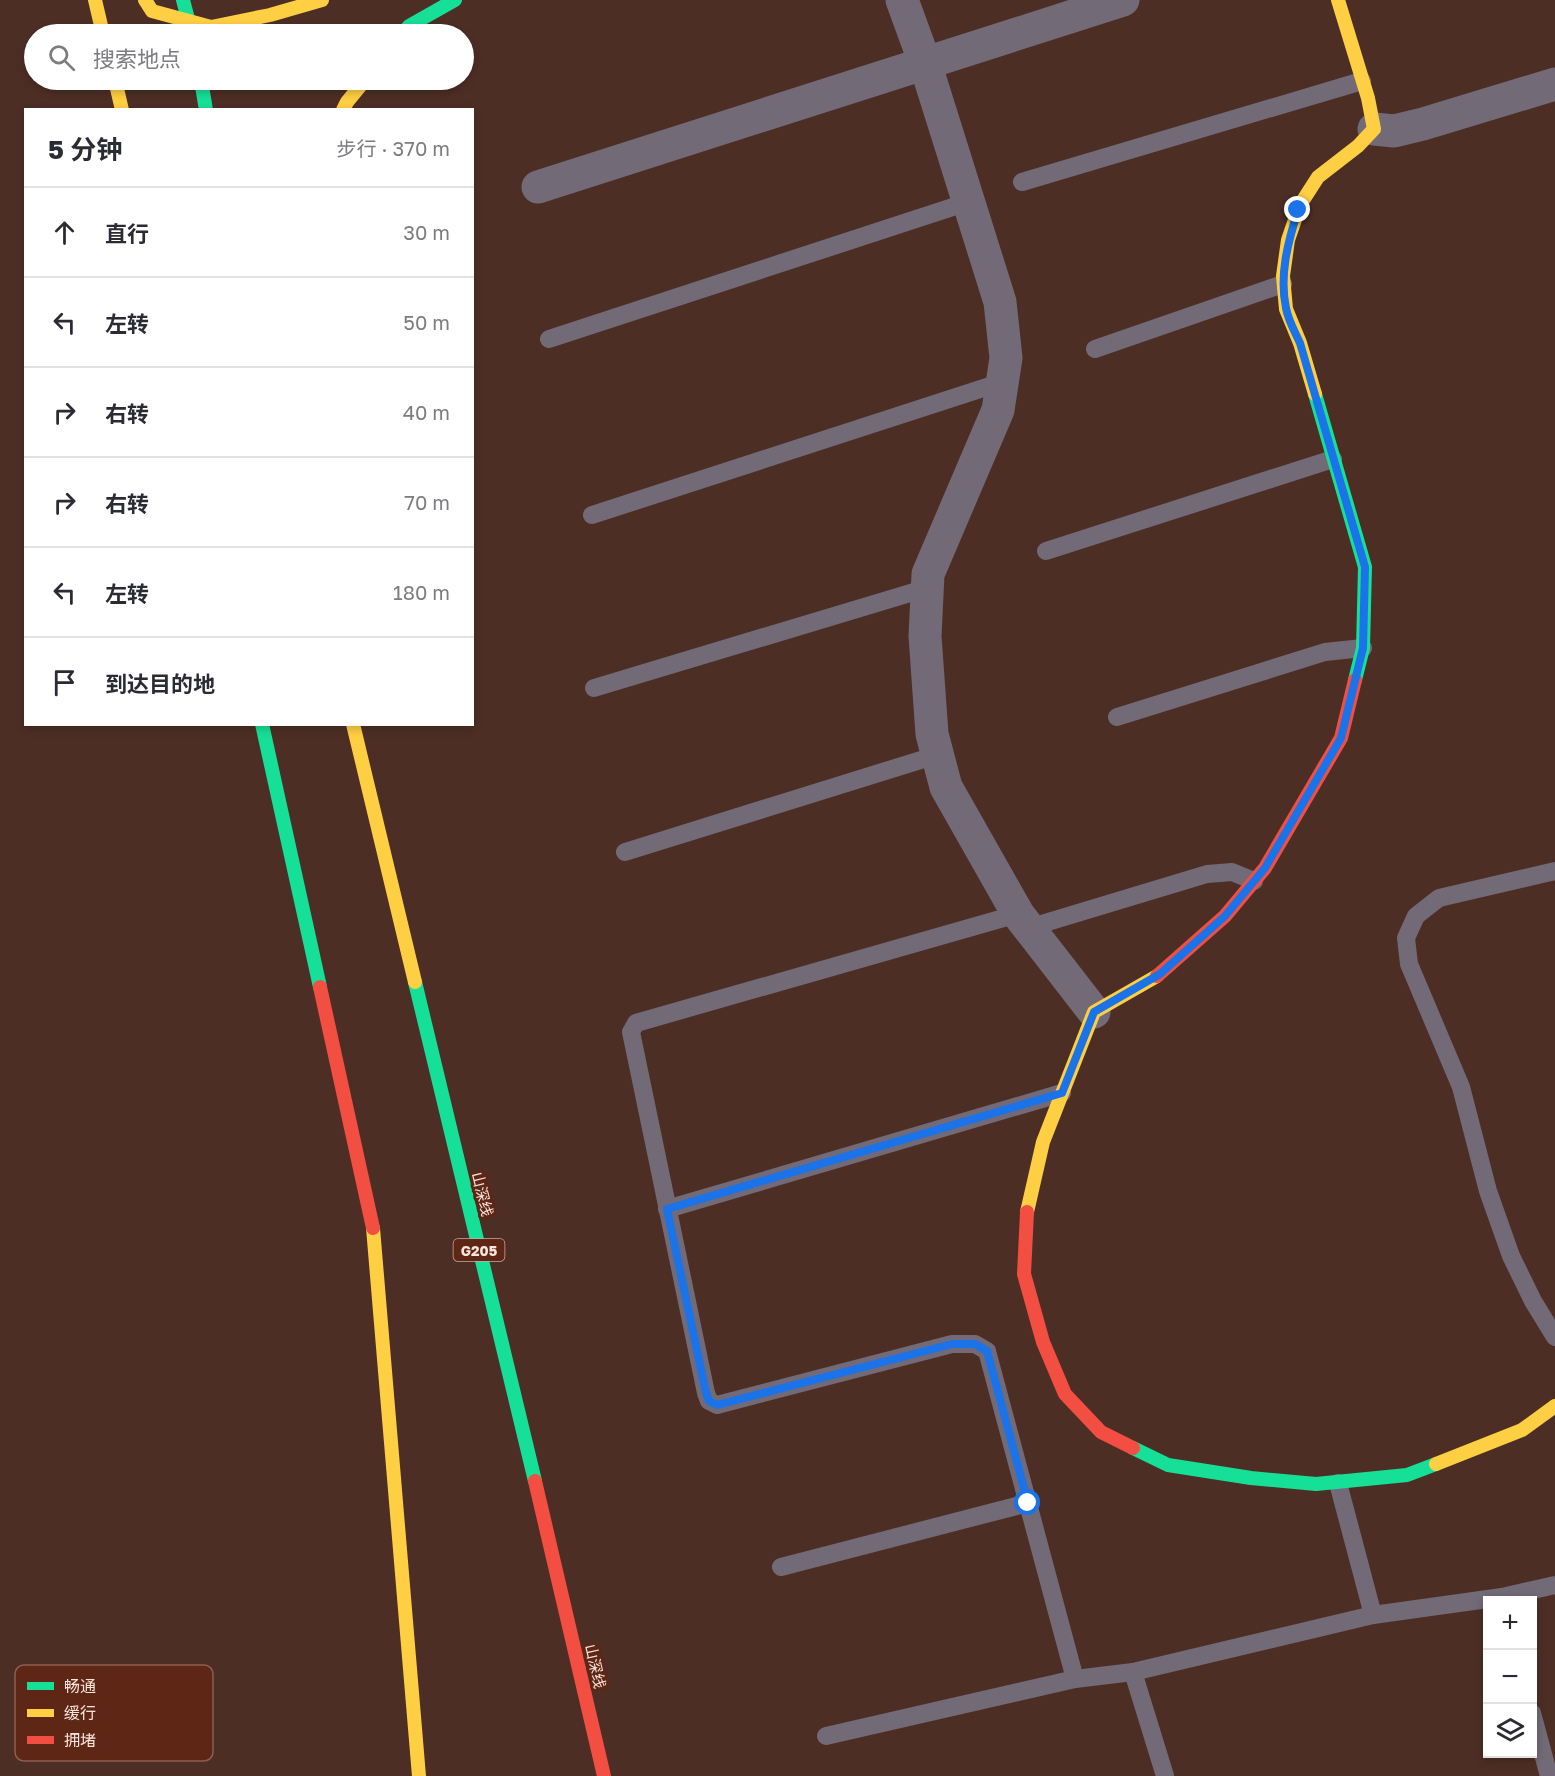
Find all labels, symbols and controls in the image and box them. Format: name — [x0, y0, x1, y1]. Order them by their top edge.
search box — [24, 24, 474, 90]
icon: search — [45, 41, 78, 74]
text: 搜索地点 — [93, 45, 181, 72]
text: 5 分钟 — [48, 134, 122, 165]
text: 步行 · 370 m — [337, 136, 450, 160]
route end — [1284, 196, 1310, 222]
icon: ahead — [48, 216, 81, 249]
text: 直行 — [105, 220, 149, 247]
text: 30 m — [403, 220, 450, 244]
icon: left — [48, 306, 81, 339]
text: 左转 — [105, 310, 149, 337]
text: 50 m — [403, 310, 450, 334]
icon: right — [48, 396, 81, 429]
text: 右转 — [105, 400, 149, 427]
text: 40 m — [403, 400, 450, 424]
icon: right — [48, 486, 81, 519]
text: 右转 — [105, 490, 149, 517]
text: 70 m — [404, 490, 450, 514]
icon: left — [48, 576, 81, 609]
text: 左转 — [105, 580, 149, 607]
text: 180 m — [393, 580, 450, 604]
icon: arrive — [48, 666, 81, 699]
text: 到达目的地 — [105, 670, 215, 697]
street label: 山深线 — [469, 1170, 497, 1218]
road number: G205 — [454, 1239, 504, 1261]
route start — [1014, 1489, 1040, 1515]
map controls — [1483, 1596, 1537, 1758]
button: + — [1483, 1596, 1537, 1650]
street label: 山深线 — [582, 1642, 610, 1690]
button: − — [1483, 1650, 1537, 1704]
legend — [15, 1665, 213, 1761]
text: 畅通 — [64, 1676, 96, 1696]
text: 缓行 — [64, 1703, 96, 1723]
button: layers — [1483, 1704, 1537, 1758]
text: 拥堵 — [64, 1730, 96, 1750]

